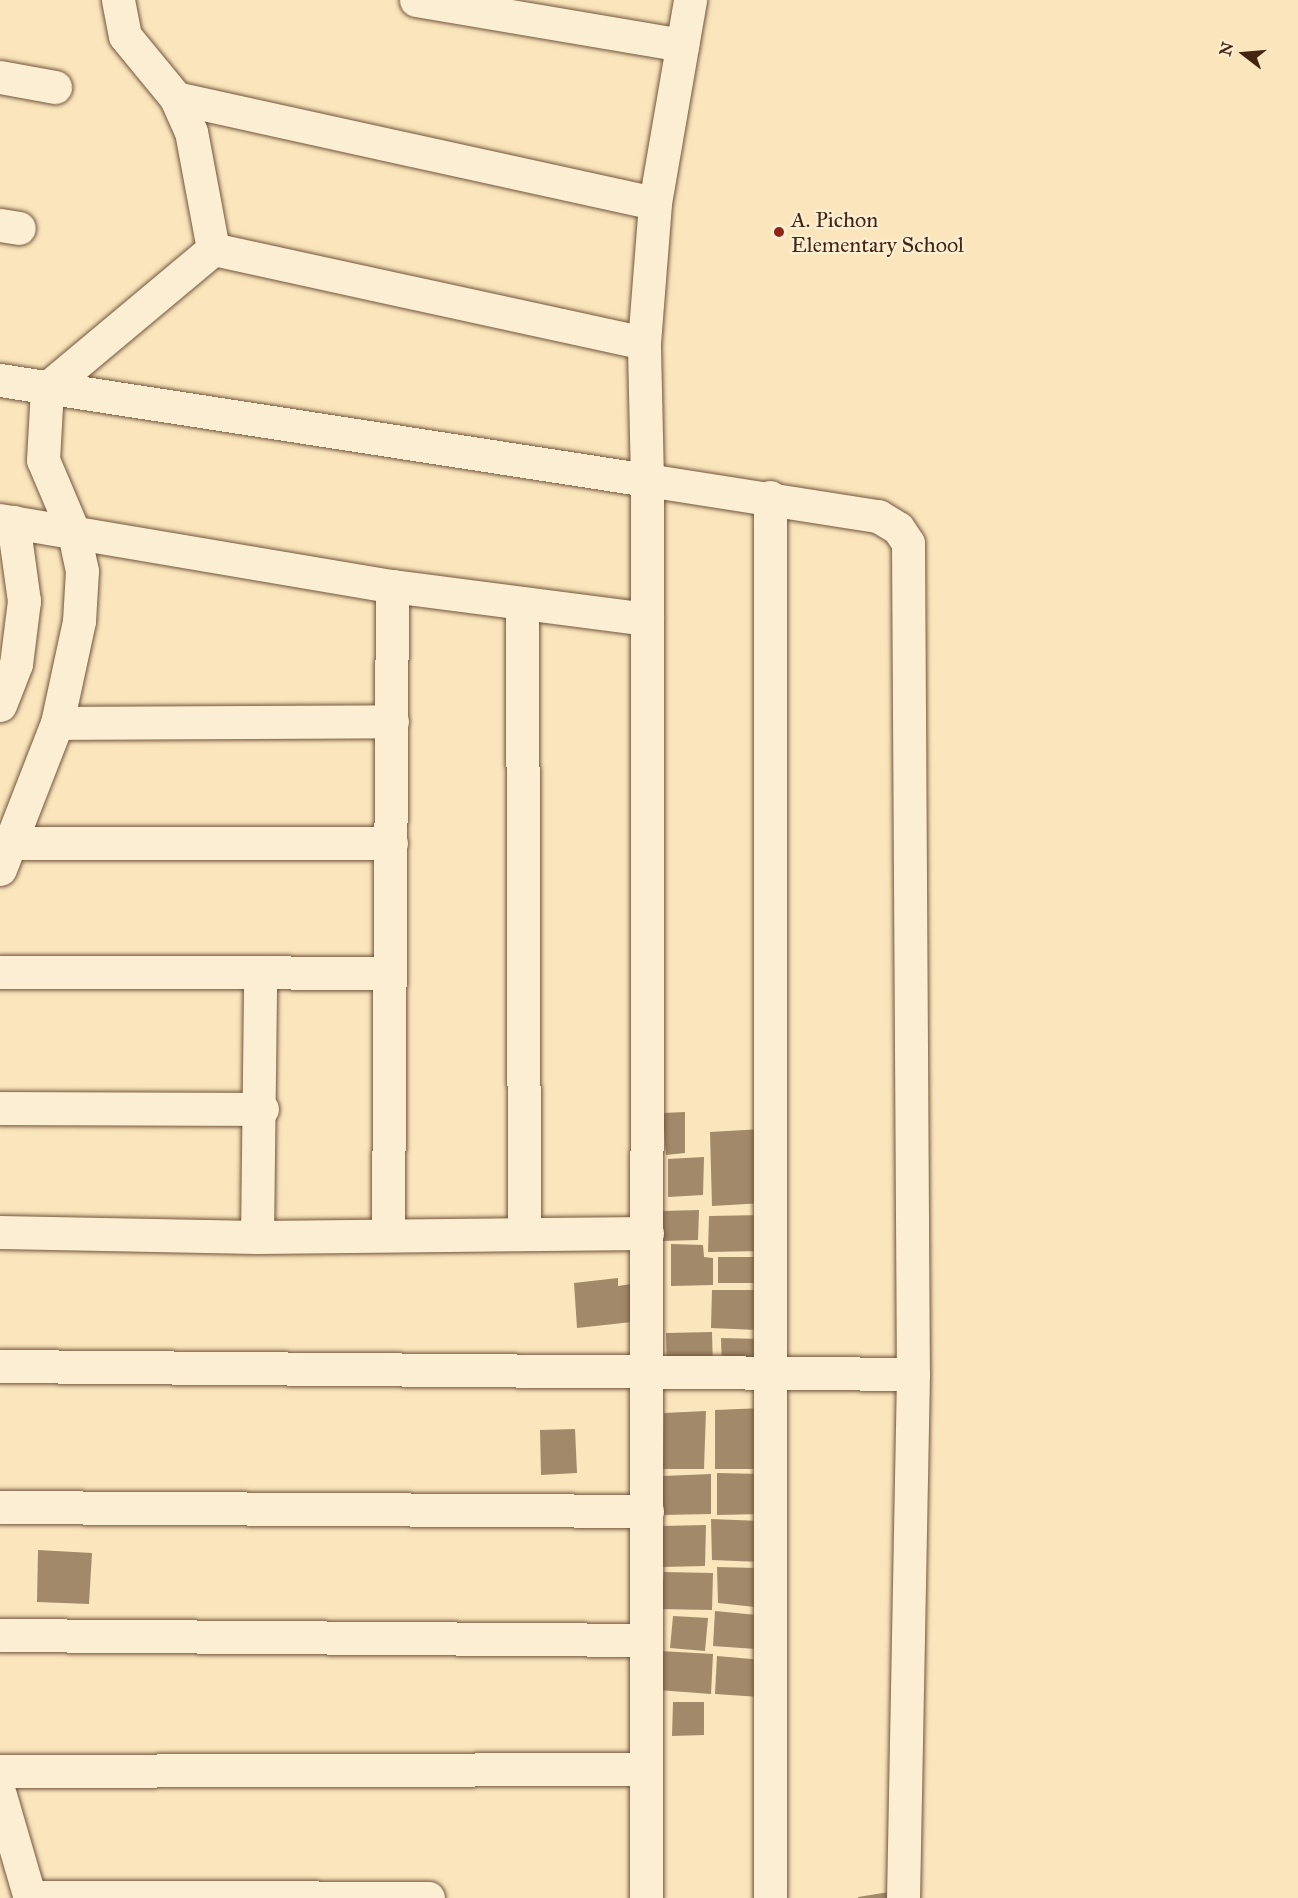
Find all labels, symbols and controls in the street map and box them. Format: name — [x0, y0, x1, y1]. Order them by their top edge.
north arrow — [1214, 24, 1274, 84]
text: N — [1215, 40, 1237, 58]
place label: A. Pichon Elementary School — [791, 206, 964, 258]
marker: A. Pichon Elementary School — [772, 225, 786, 239]

